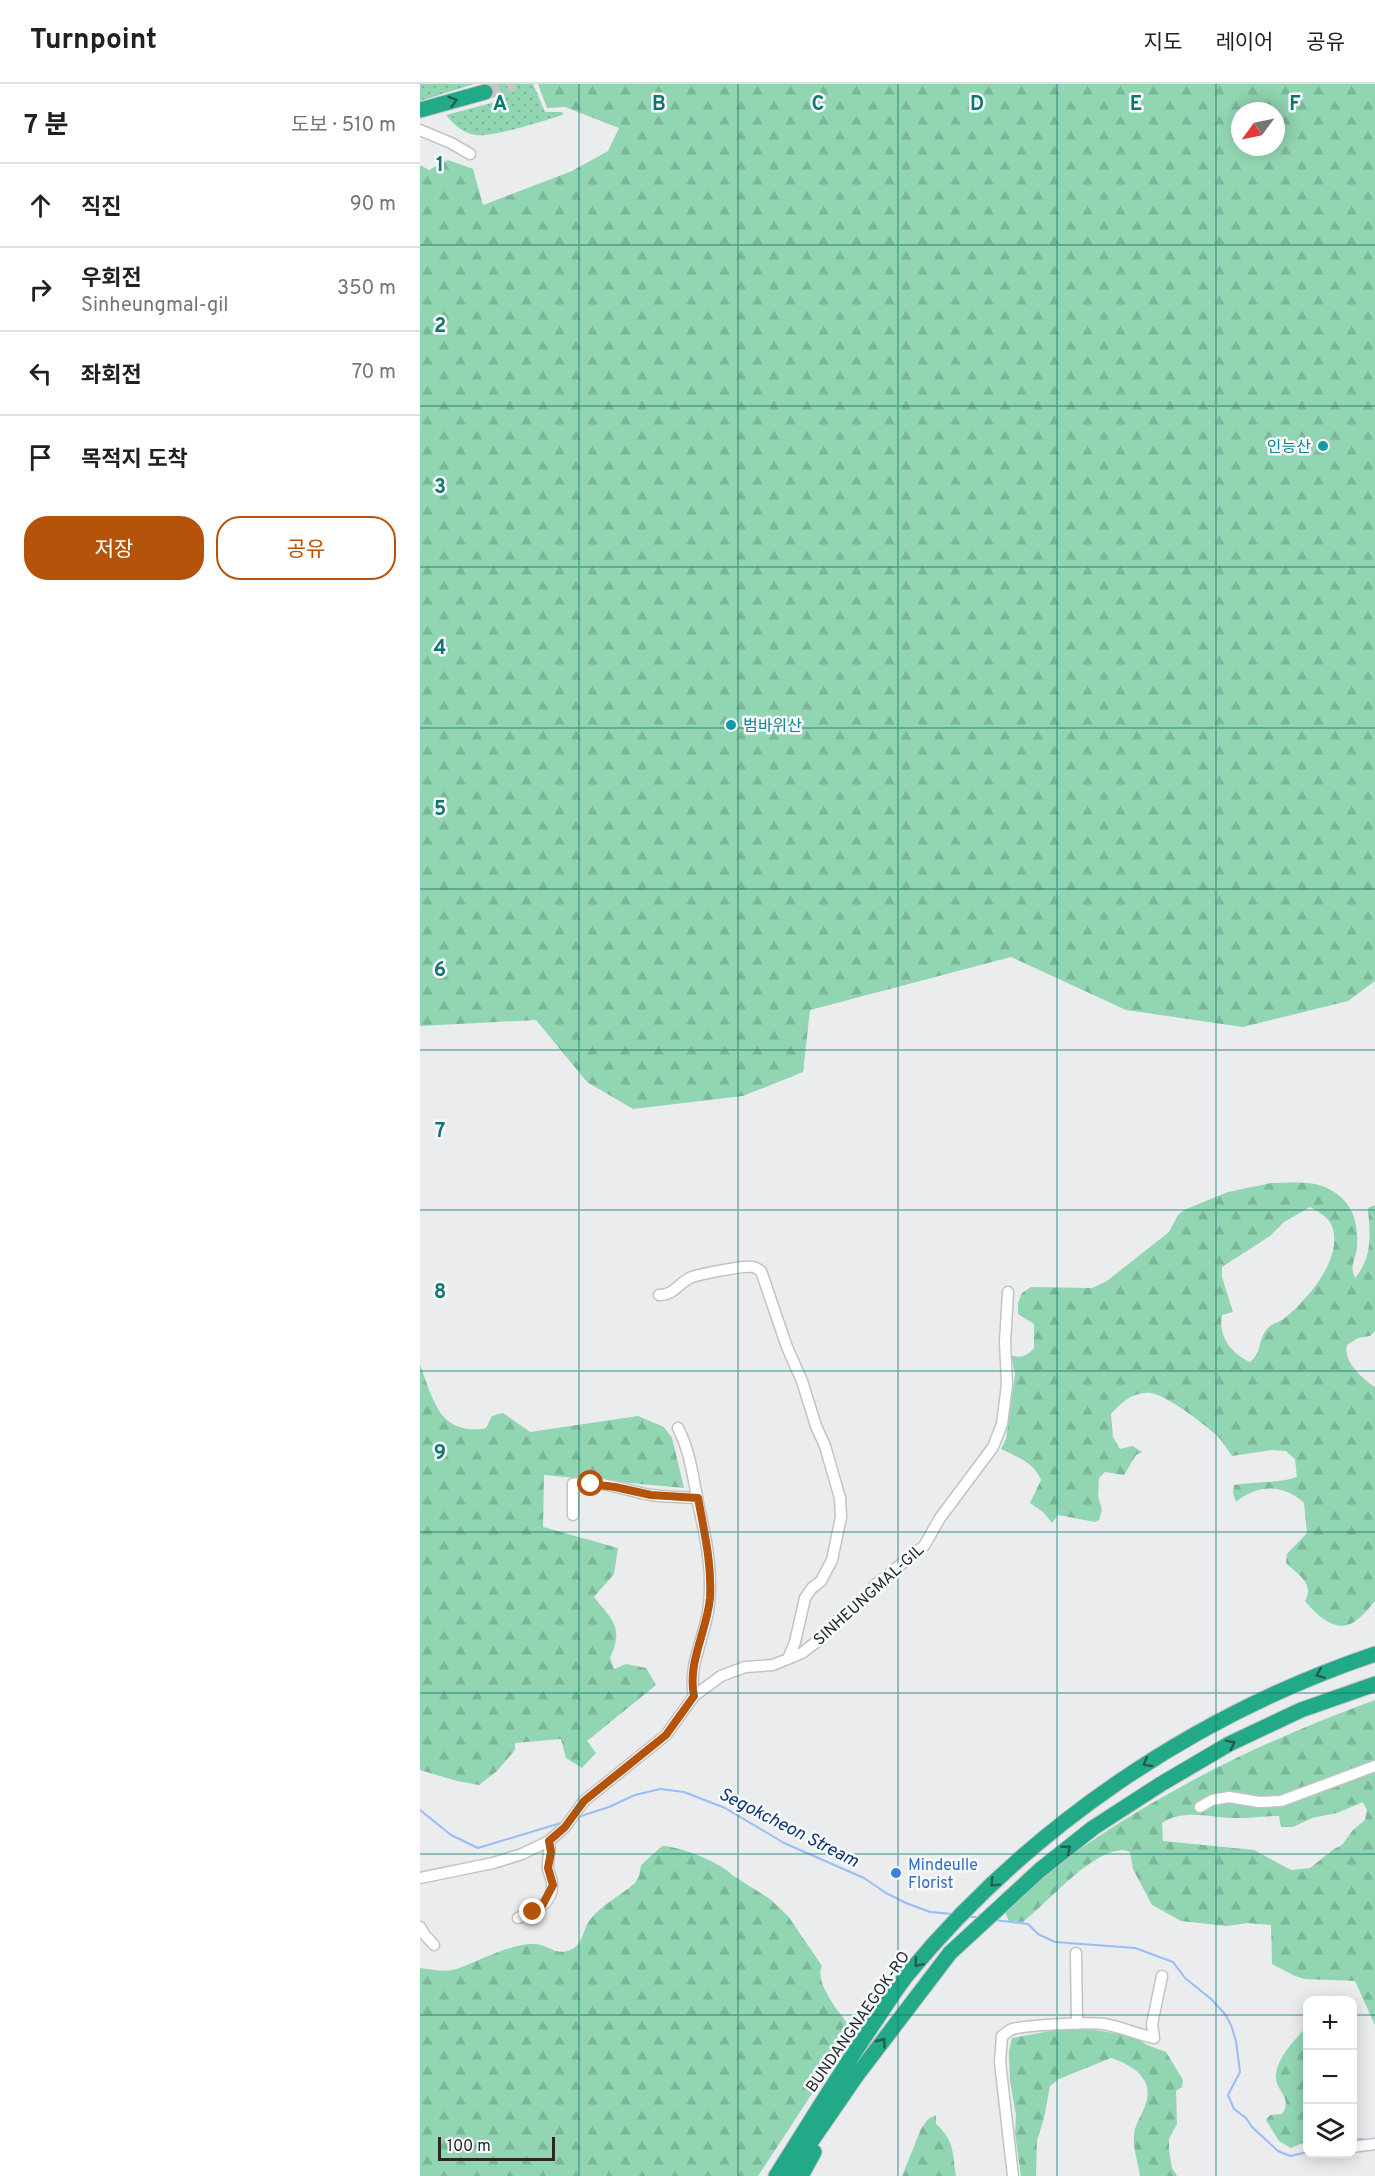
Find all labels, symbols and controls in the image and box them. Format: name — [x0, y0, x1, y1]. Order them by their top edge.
text: Turnpoint — [30, 23, 157, 59]
text: 지도 — [1144, 30, 1182, 57]
text: 레이어 — [1215, 30, 1273, 57]
text: 공유 — [1306, 30, 1345, 57]
text: A — [493, 92, 507, 118]
text: B — [652, 92, 666, 118]
text: C — [812, 92, 824, 118]
text: D — [970, 92, 984, 118]
text: E — [1130, 92, 1142, 118]
text: F — [1289, 92, 1301, 118]
one-way arrow — [447, 96, 458, 108]
north arrow — [1231, 102, 1285, 156]
text: 7 분 — [24, 110, 68, 143]
text: 도보 · 510 m — [291, 113, 396, 139]
text: 1 — [436, 153, 444, 179]
icon: ahead — [24, 189, 57, 222]
text: 90 m — [350, 192, 396, 218]
text: 직진 — [81, 195, 121, 222]
text: 우회전 — [81, 266, 142, 293]
icon: right — [24, 273, 57, 306]
text: 350 m — [337, 276, 396, 302]
text: Sinheungmal-gil — [81, 293, 229, 319]
text: 2 — [434, 314, 446, 340]
icon: left — [24, 357, 57, 390]
text: 70 m — [352, 360, 396, 386]
text: 좌회전 — [81, 363, 142, 390]
place label: 인능산 — [1267, 438, 1311, 458]
marker: 인능산 — [1316, 439, 1330, 453]
icon: arrive — [24, 441, 57, 474]
text: 목적지 도착 — [81, 447, 188, 474]
text: 3 — [434, 475, 446, 501]
button: 저장 — [24, 516, 204, 580]
button: 공유 — [216, 516, 396, 580]
text: 4 — [434, 636, 446, 662]
place label: 범바위산 — [743, 717, 802, 737]
marker: 범바위산 — [724, 718, 738, 732]
text: 5 — [434, 797, 446, 823]
text: 6 — [434, 958, 446, 984]
text: 7 — [435, 1119, 445, 1145]
text: 8 — [434, 1280, 446, 1306]
text: 9 — [434, 1441, 446, 1467]
route start — [577, 1470, 603, 1496]
street label: SINHEUNGMAL-GIL — [810, 1541, 929, 1650]
one-way arrow — [1315, 1667, 1326, 1679]
one-way arrow — [1225, 1740, 1235, 1751]
one-way arrow — [1143, 1756, 1153, 1768]
water label: Segokcheon Stream — [714, 1783, 862, 1874]
one-way arrow — [1060, 1845, 1071, 1856]
place label: Mindeulle Florist — [908, 1856, 978, 1894]
marker: Mindeulle Florist — [889, 1866, 903, 1880]
one-way arrow — [990, 1876, 1000, 1887]
route end — [519, 1898, 545, 1924]
street label: BUNDANGNAEGOK-RO — [802, 1948, 915, 2097]
one-way arrow — [914, 1956, 925, 1967]
map controls — [1303, 1996, 1357, 2158]
button: + — [1303, 1996, 1357, 2050]
one-way arrow — [874, 2038, 885, 2049]
button: − — [1303, 2050, 1357, 2104]
button: layers — [1303, 2104, 1357, 2158]
scale bar — [438, 2134, 555, 2162]
text: 100 m — [447, 2137, 491, 2157]

